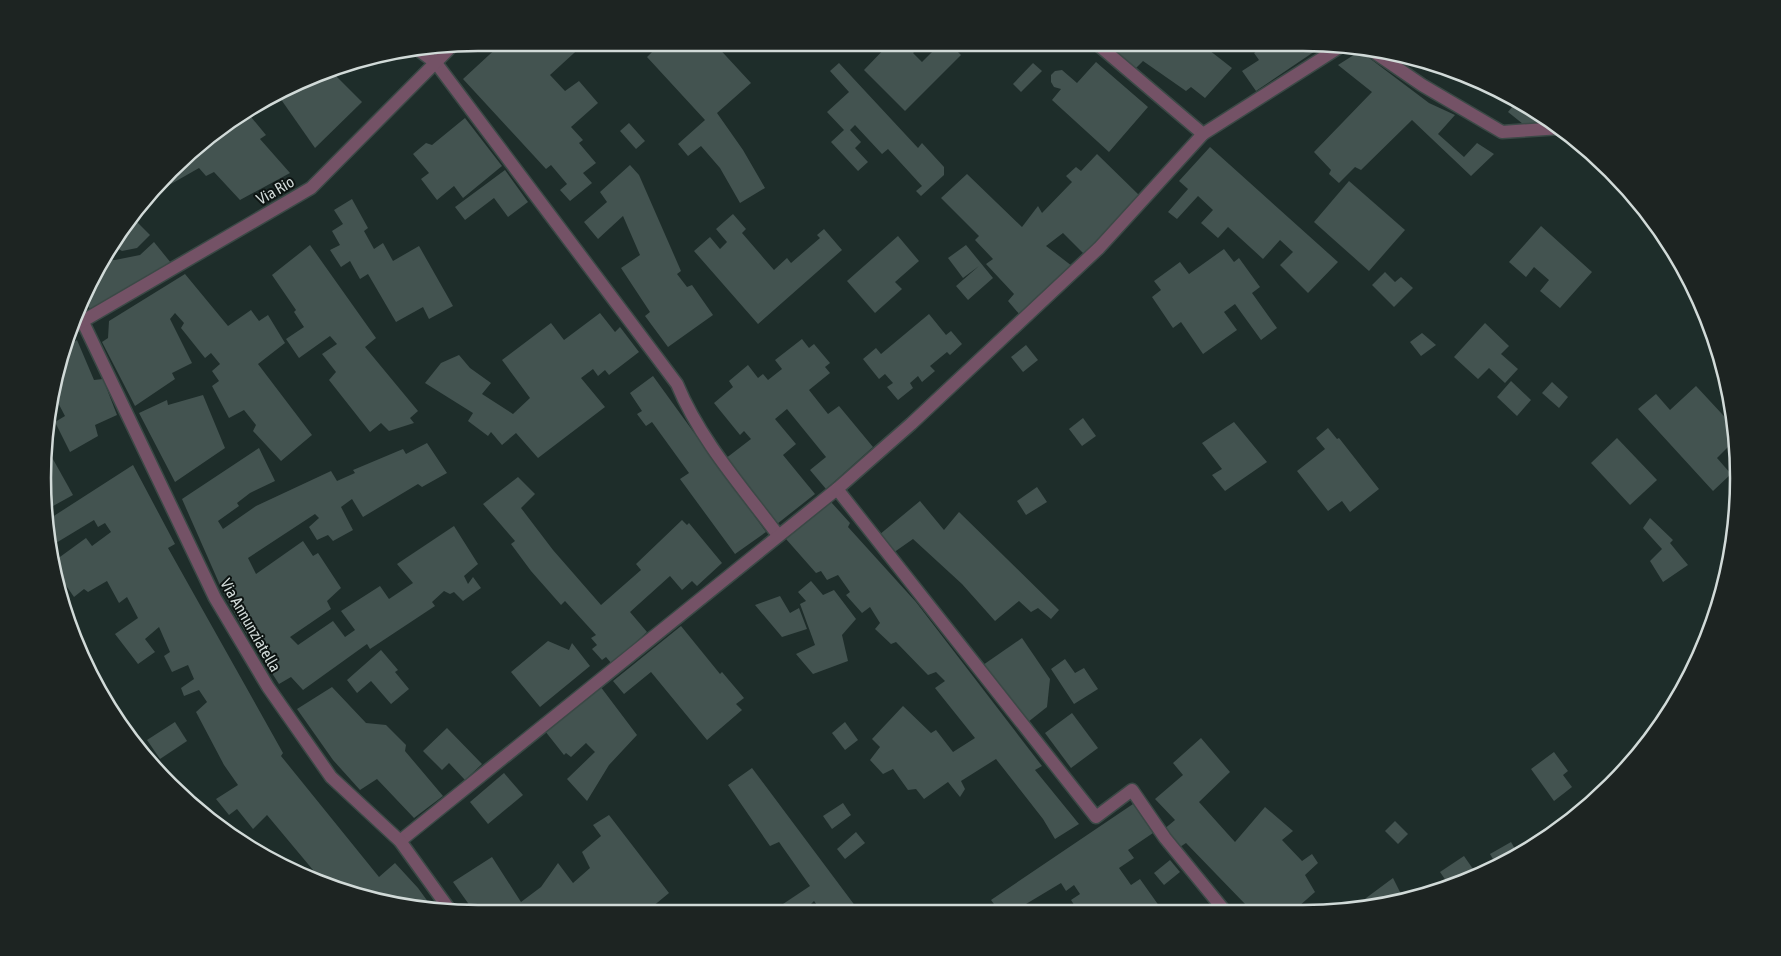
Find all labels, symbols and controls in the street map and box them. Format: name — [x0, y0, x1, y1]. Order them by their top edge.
street label: Via Rio — [253, 172, 297, 208]
street label: Via Annunziatella — [217, 575, 285, 675]

